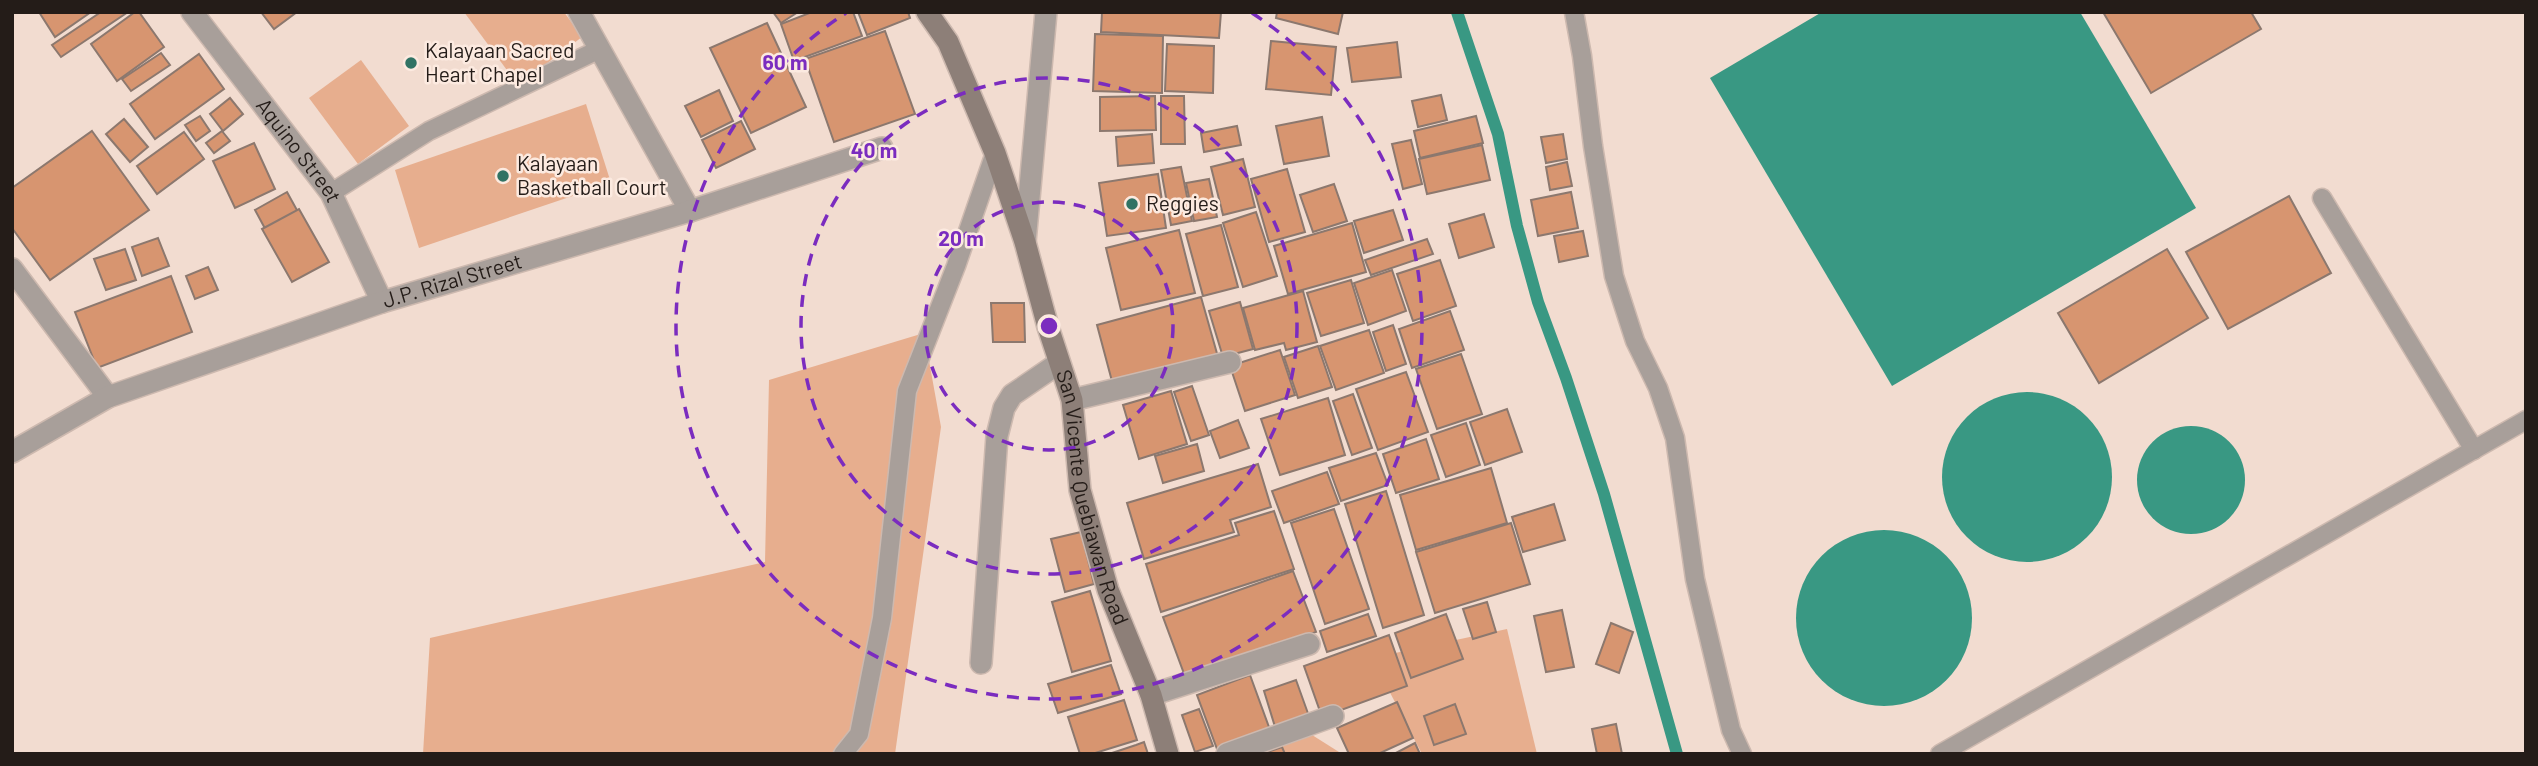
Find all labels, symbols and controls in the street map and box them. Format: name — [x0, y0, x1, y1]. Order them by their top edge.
place label: Kalayaan Sacred Heart Chapel — [425, 37, 575, 86]
text: 60 m — [763, 49, 807, 74]
marker: Kalayaan Sacred Heart Chapel — [403, 55, 419, 71]
street label: Aquino Street — [252, 93, 348, 206]
text: 40 m — [851, 137, 897, 162]
place label: Kalayaan Basketball Court — [517, 150, 667, 199]
marker: Kalayaan Basketball Court — [495, 168, 511, 184]
place label: Reggies — [1146, 190, 1219, 215]
marker: Reggies — [1124, 196, 1140, 212]
text: 20 m — [938, 225, 984, 250]
street label: J.P. Rizal Street — [379, 247, 525, 312]
centre of rings — [1037, 314, 1061, 338]
street label: San Vicente Quebiawan Road — [1052, 366, 1135, 628]

